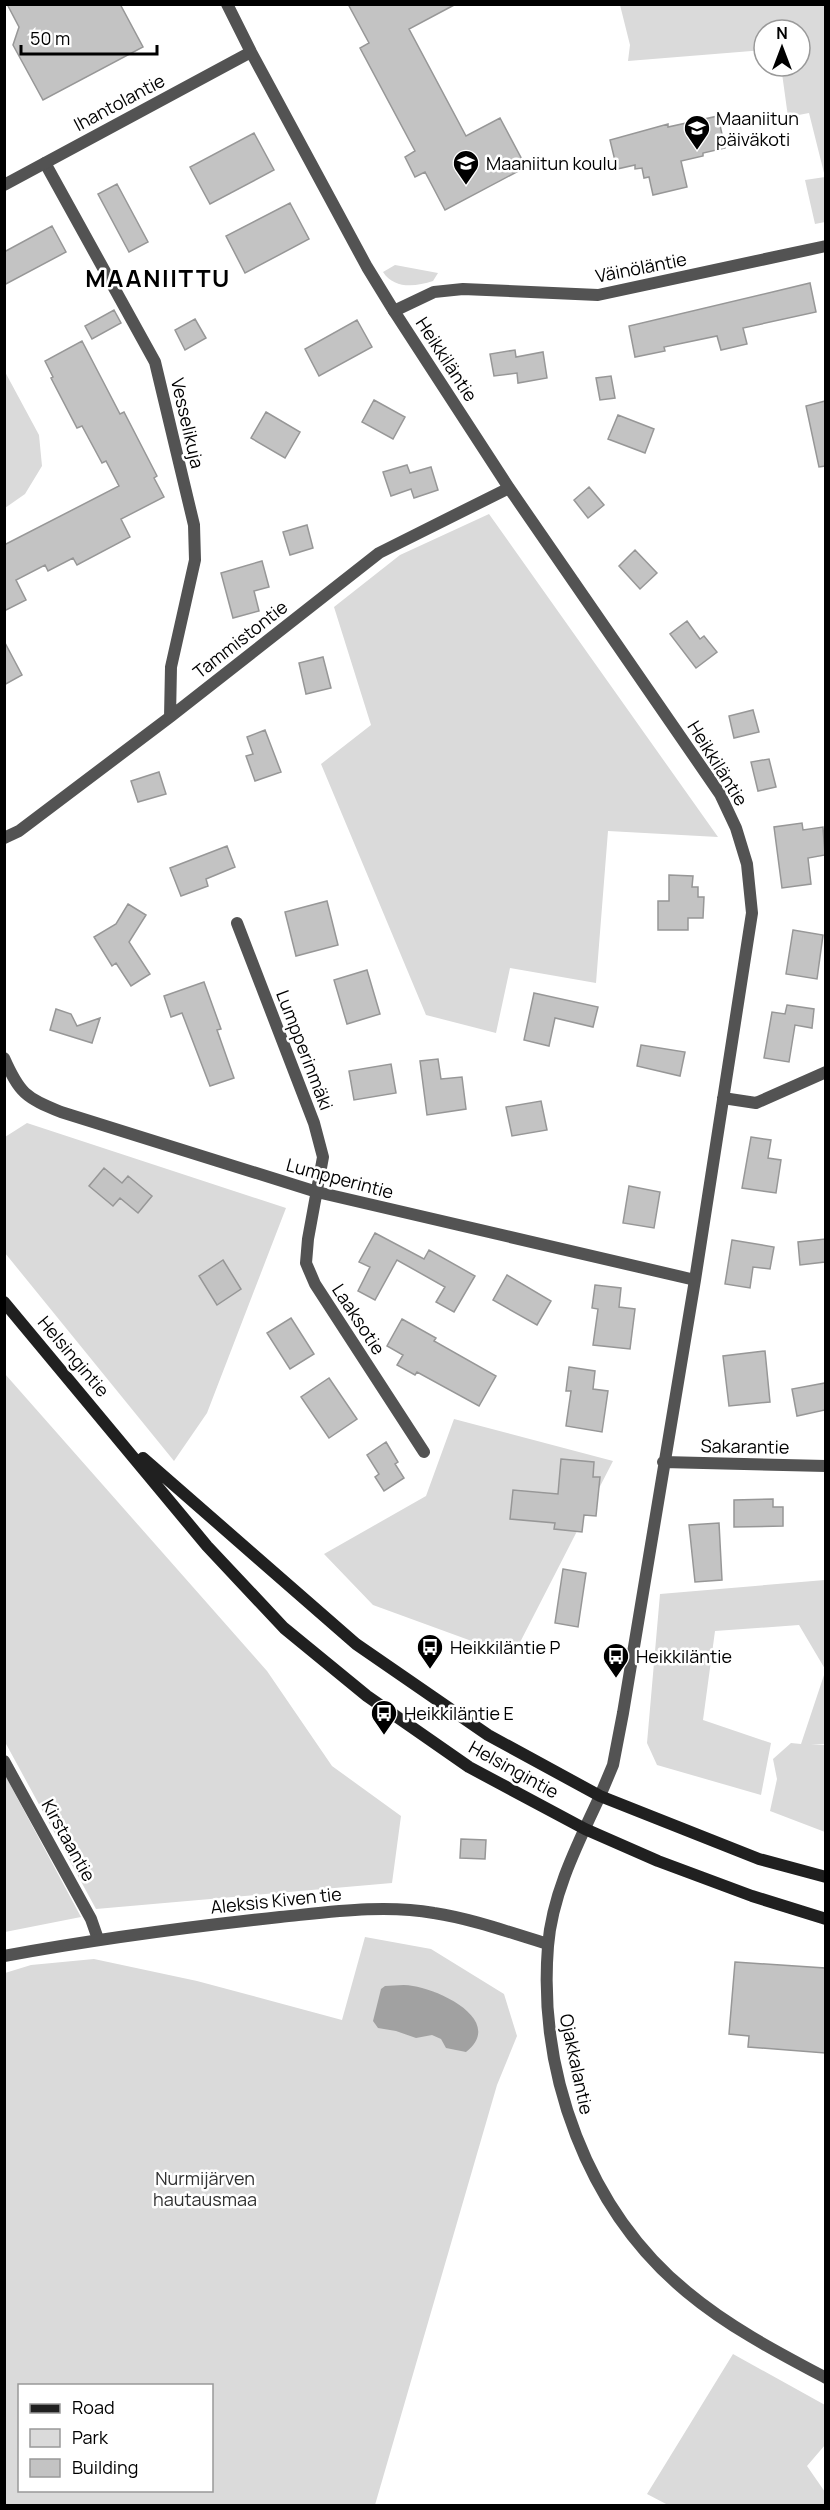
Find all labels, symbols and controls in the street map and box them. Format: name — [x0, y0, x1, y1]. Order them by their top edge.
scale bar — [21, 18, 158, 56]
north arrow — [752, 18, 812, 78]
text: N — [776, 22, 788, 44]
text: 50 m — [30, 26, 70, 50]
street label: Ihantolantie — [69, 68, 169, 136]
place label: Maaniitun päiväkoti — [716, 106, 799, 151]
school or university icon: Maaniitun päiväkoti — [682, 113, 712, 151]
school or university icon: Maaniitun koulu — [451, 148, 481, 186]
place label: Maaniitun koulu — [486, 151, 617, 175]
street label: Väinöläntie — [593, 246, 689, 288]
district label: MAANIITTU — [85, 261, 231, 294]
street label: Heikkiläntie — [411, 312, 483, 406]
street label: Vesselikuja — [166, 375, 210, 471]
street label: Tammistontie — [188, 595, 292, 683]
street label: Heikkiläntie — [682, 716, 754, 810]
street label: Lumpperinmäki — [271, 987, 339, 1113]
street label: Lumpperintie — [284, 1152, 396, 1204]
street label: Laaksotie — [327, 1279, 391, 1359]
street label: Helsingintie — [33, 1310, 115, 1402]
street label: Sakarantie — [700, 1433, 790, 1459]
bus stop icon: Heikkiläntie P — [415, 1632, 445, 1670]
place label: Heikkiläntie P — [450, 1635, 561, 1659]
bus stop icon: Heikkiläntie — [601, 1641, 631, 1679]
place label: Heikkiläntie — [636, 1644, 732, 1668]
bus stop icon: Heikkiläntie E — [369, 1698, 399, 1736]
place label: Heikkiläntie E — [404, 1701, 514, 1725]
street label: Helsingintie — [465, 1735, 563, 1803]
street label: Kirstaantie — [37, 1795, 101, 1885]
street label: Aleksis Kiven tie — [209, 1881, 343, 1919]
street label: Ojakkalantie — [555, 2012, 599, 2116]
park label: Nurmijärven hautausmaa — [153, 2166, 257, 2211]
legend — [18, 2384, 213, 2492]
text: Road — [72, 2395, 115, 2419]
text: Park — [72, 2425, 109, 2449]
text: Building — [72, 2455, 138, 2479]

